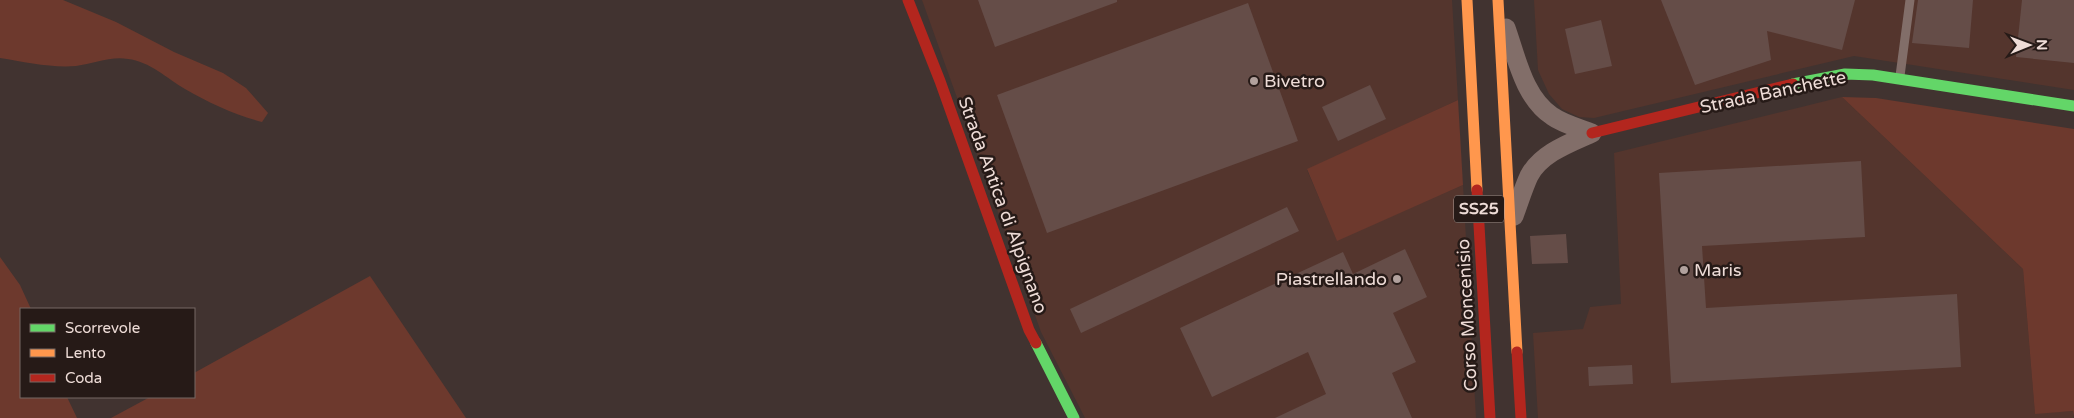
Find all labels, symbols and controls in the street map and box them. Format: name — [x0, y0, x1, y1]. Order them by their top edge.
north arrow — [2004, 20, 2054, 70]
text: N — [2033, 39, 2050, 51]
street label: Strada Banchette — [1698, 66, 1848, 118]
place label: Bivetro — [1264, 70, 1325, 92]
marker: Bivetro — [1248, 75, 1260, 87]
street label: Strada Antica di Alpignano — [953, 94, 1053, 316]
road number: SS25 — [1454, 195, 1504, 222]
street label: Corso Moncenisio — [1452, 238, 1482, 392]
place label: Maris — [1694, 259, 1742, 281]
marker: Maris — [1678, 264, 1690, 276]
place label: Piastrellando — [1276, 268, 1387, 290]
marker: Piastrellando — [1391, 273, 1403, 285]
legend — [20, 308, 195, 398]
text: Scorrevole — [65, 319, 140, 337]
text: Lento — [65, 344, 106, 362]
text: Coda — [65, 369, 102, 387]

